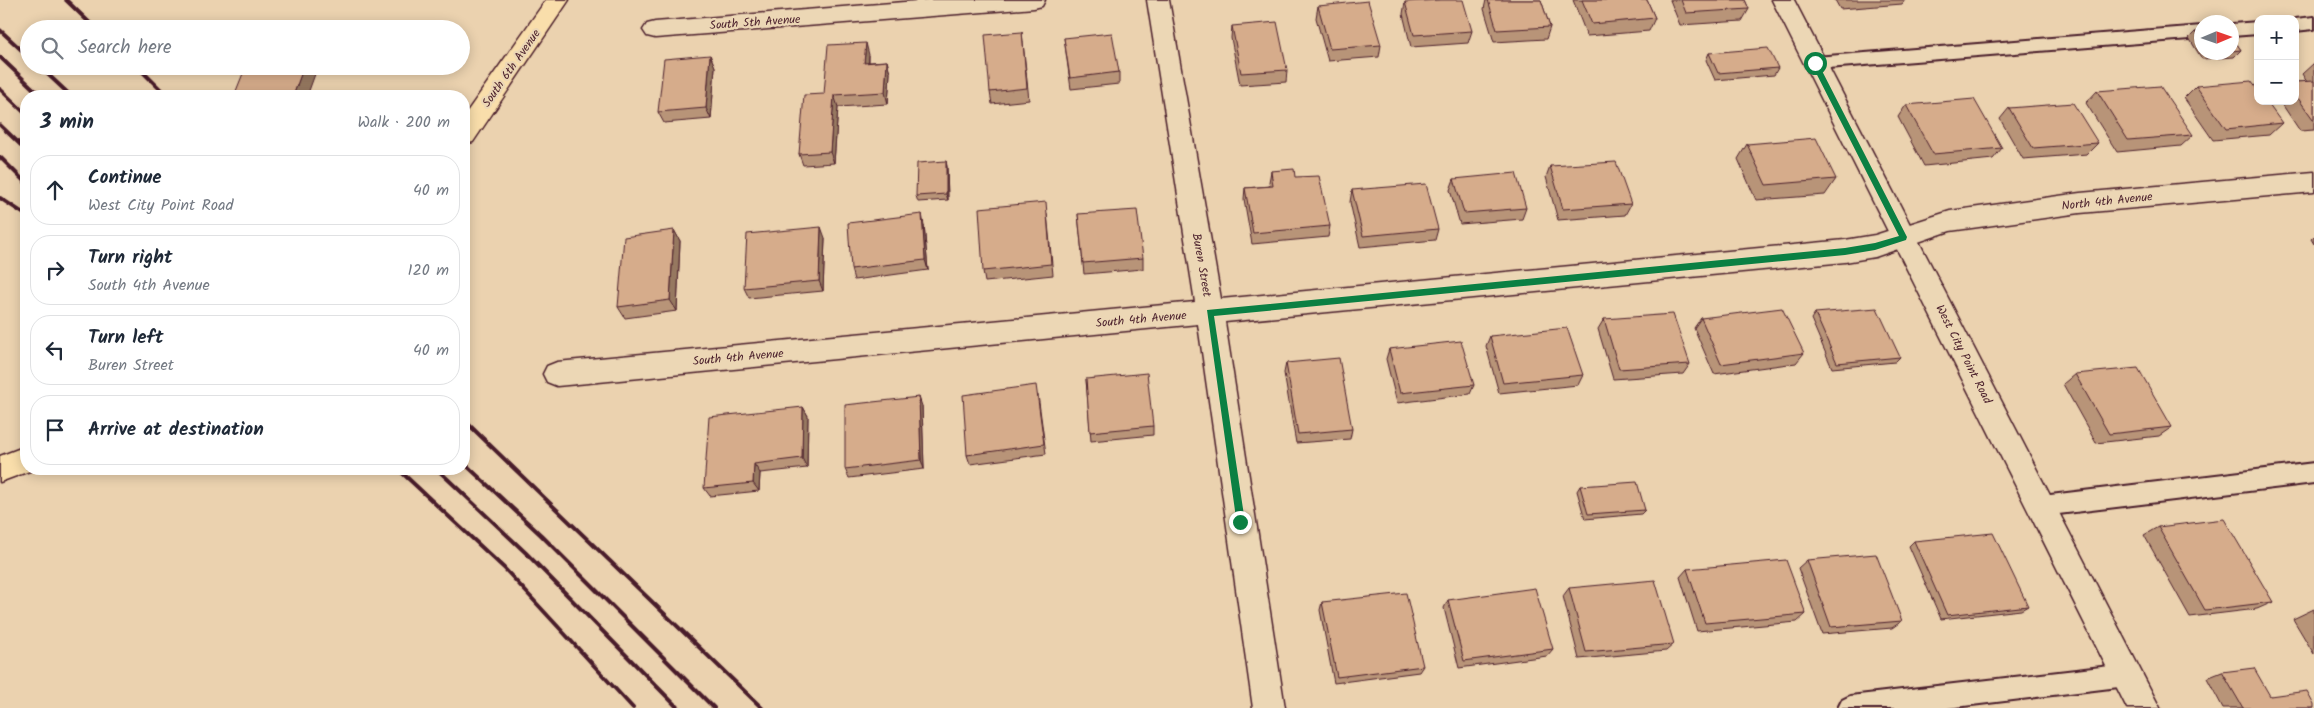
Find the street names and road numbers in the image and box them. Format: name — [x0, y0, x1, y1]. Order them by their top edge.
street label: South 5th Avenue — [709, 10, 802, 35]
street label: South 6th Avenue — [477, 25, 546, 111]
street label: North 4th Avenue — [2061, 187, 2154, 216]
street label: Buren Street — [1187, 232, 1217, 299]
street label: West City Point Road — [1930, 301, 1997, 408]
street label: South 4th Avenue — [1095, 306, 1188, 333]
street label: South 4th Avenue — [692, 344, 785, 371]

